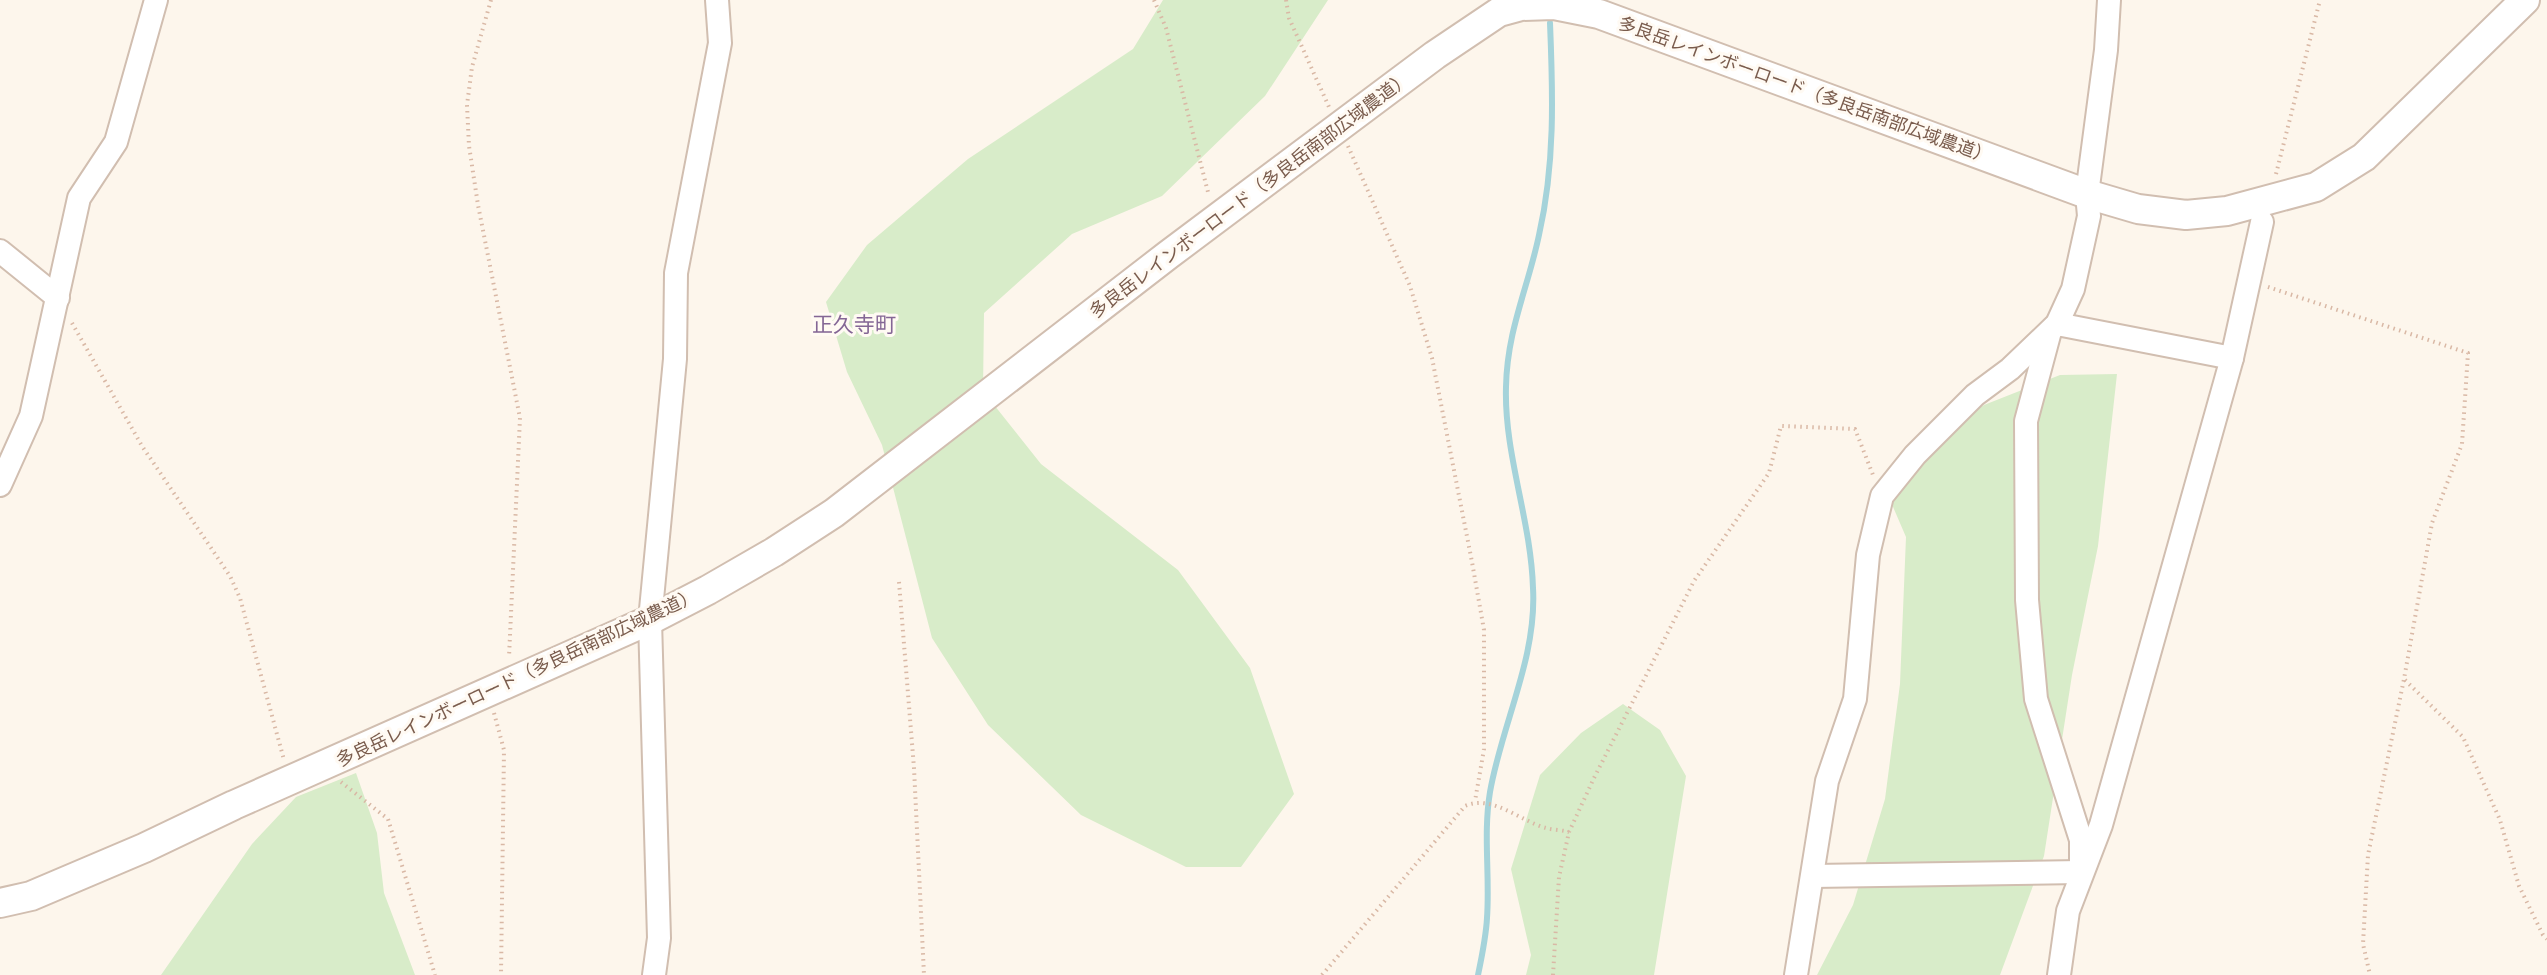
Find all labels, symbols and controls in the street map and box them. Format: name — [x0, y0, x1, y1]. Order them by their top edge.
street label: 多良岳レインボーロード（多良岳南部広域農道） — [1614, 9, 1996, 170]
street label: 多良岳レインボーロード（多良岳南部広域農道） — [1083, 65, 1416, 325]
district label: 正久寺町 — [812, 308, 896, 340]
street label: 多良岳レインボーロード（多良岳南部広域農道） — [332, 582, 702, 773]

